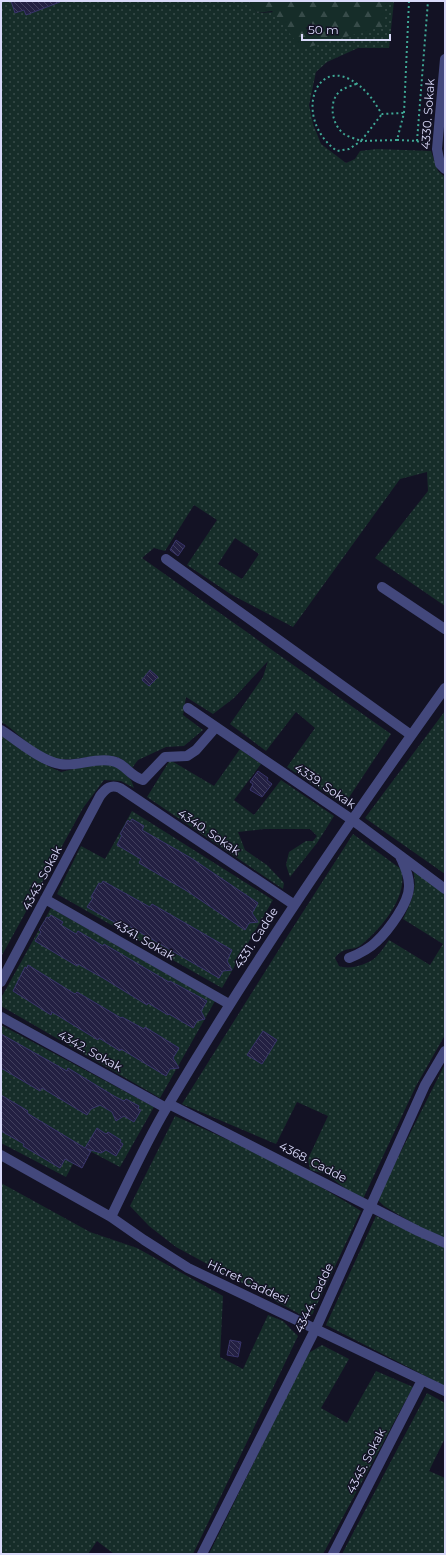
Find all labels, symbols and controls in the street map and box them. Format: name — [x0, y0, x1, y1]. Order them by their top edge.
scale bar — [302, 16, 390, 42]
text: 50 m — [308, 22, 339, 37]
street label: 4330. Sokak — [418, 77, 438, 150]
street label: 4339. Sokak — [292, 760, 359, 812]
street label: 4340. Sokak — [175, 805, 244, 858]
street label: 4343. Sokak — [18, 842, 65, 913]
street label: 4331. Cadde — [230, 904, 281, 971]
street label: 4341. Sokak — [111, 916, 178, 964]
street label: 4342. Sokak — [55, 1027, 126, 1075]
street label: 4368. Cadde — [277, 1138, 350, 1185]
street label: Hicret Caddesi — [205, 1256, 291, 1307]
street label: 4344. Cadde — [291, 1260, 336, 1335]
street label: 4345. Sokak — [343, 1425, 389, 1496]

